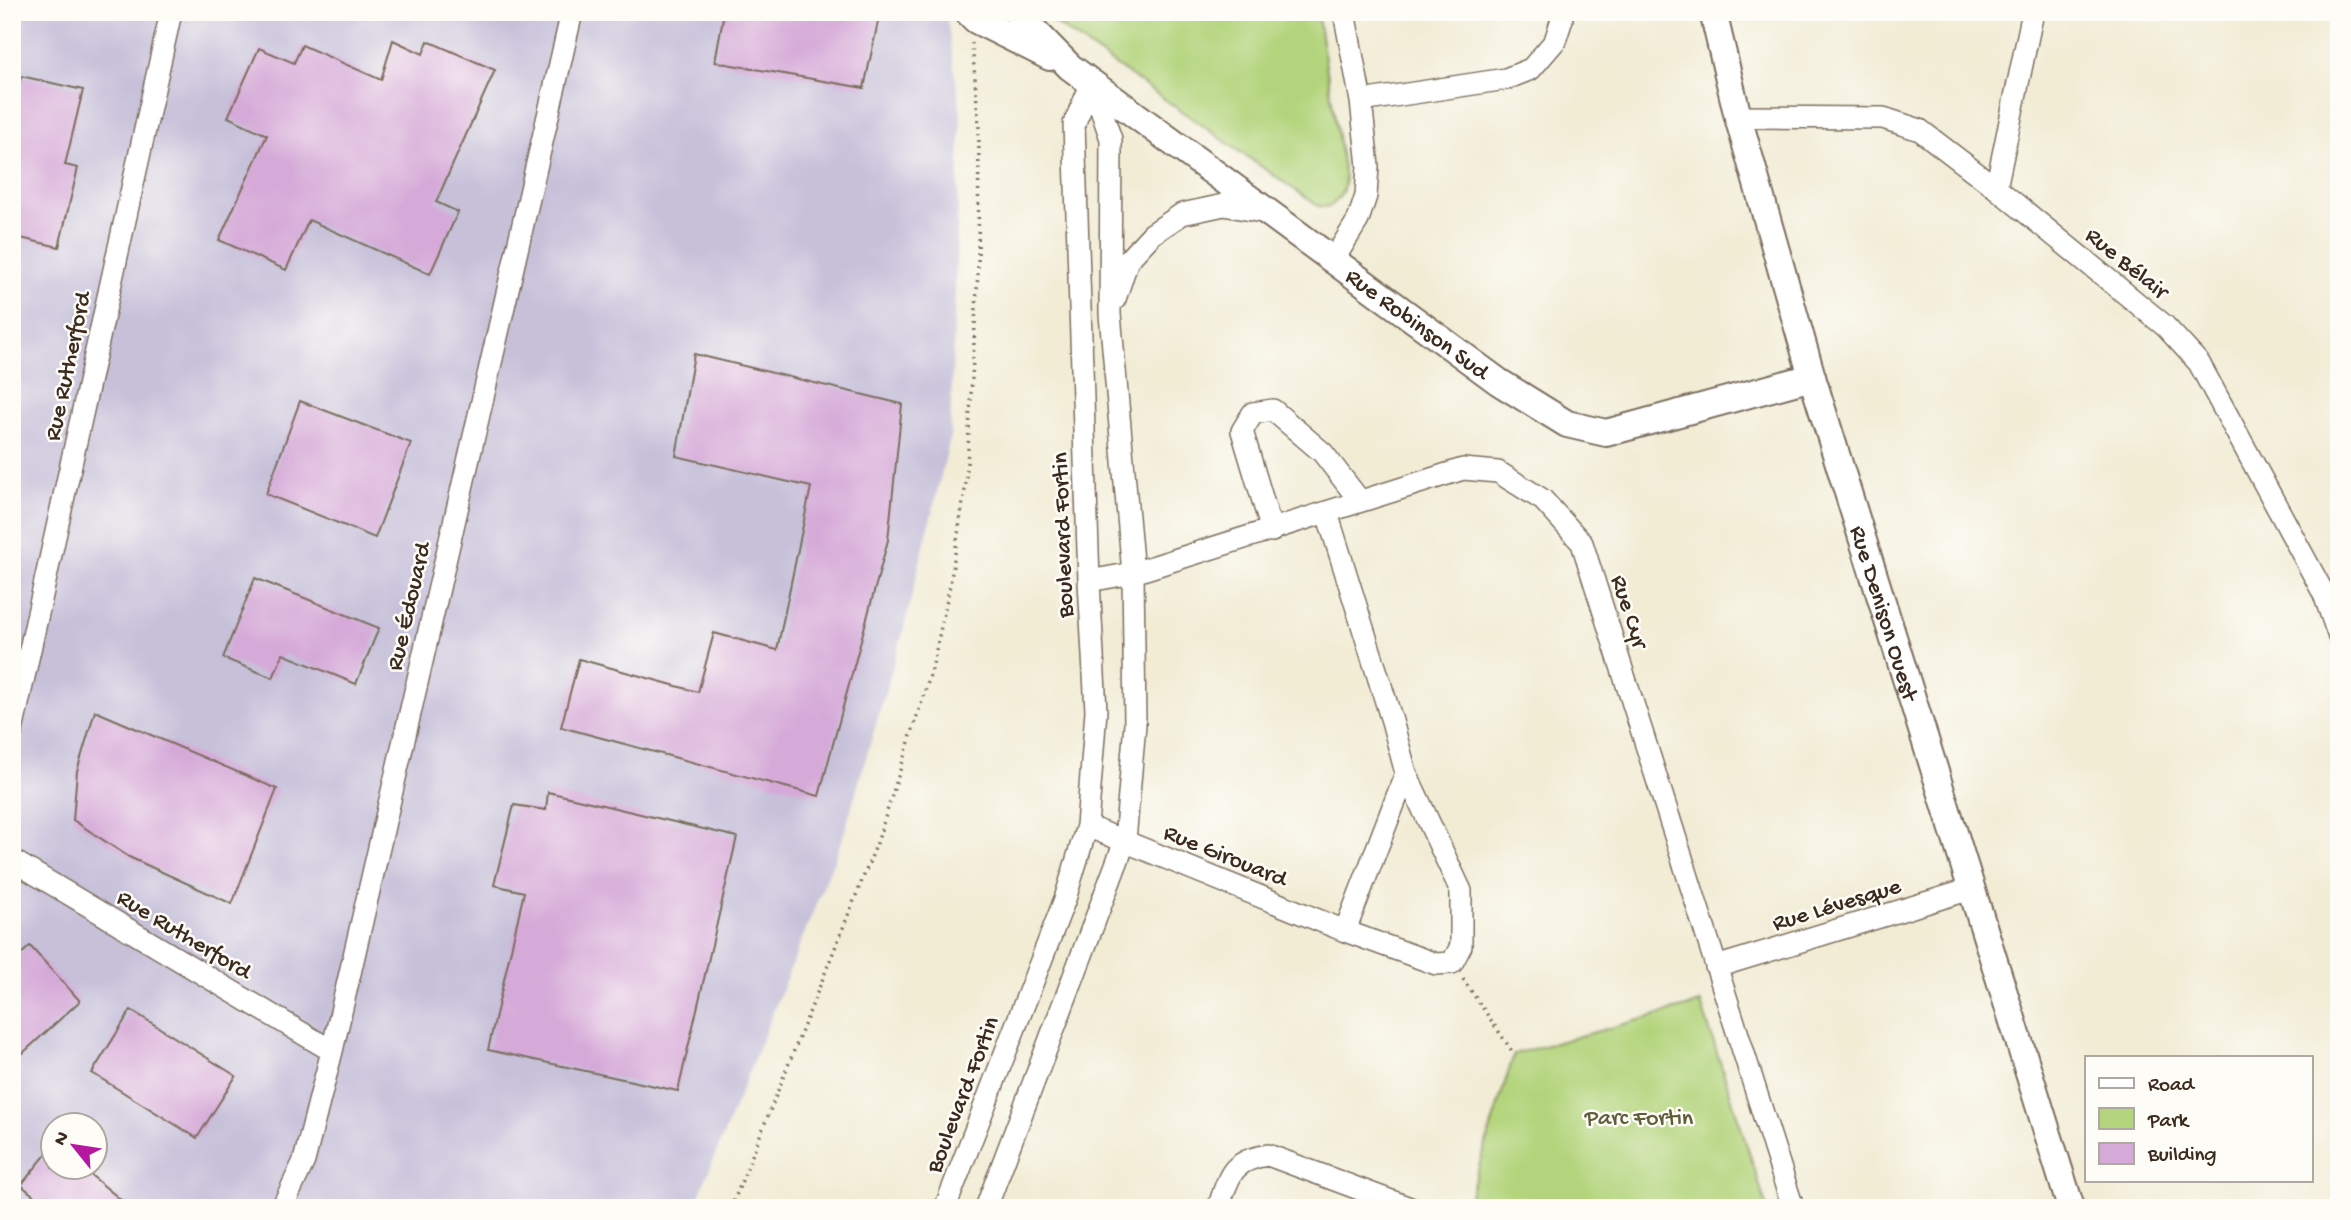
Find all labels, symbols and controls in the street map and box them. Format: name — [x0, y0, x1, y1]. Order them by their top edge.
street label: Rue Bélair — [2078, 222, 2175, 309]
street label: Rue Robinson Sud — [1339, 263, 1495, 389]
street label: Rue Rutherford — [39, 288, 100, 444]
street label: Boulevard Fortin — [1047, 451, 1082, 619]
street label: Rue Denison Ouest — [1841, 523, 1924, 707]
street label: Rue Édouard — [382, 538, 440, 674]
street label: Rue Cyr — [1602, 572, 1654, 655]
street label: Rue Girouard — [1159, 819, 1292, 896]
street label: Rue Lévesque — [1769, 873, 1905, 940]
street label: Rue Rutherford — [111, 885, 257, 988]
street label: Boulevard Fortin — [921, 1012, 1008, 1179]
legend — [2085, 1056, 2312, 1182]
text: Road — [2148, 1074, 2196, 1099]
park label: Parc Fortin — [1584, 1105, 1694, 1134]
text: Park — [2147, 1110, 2191, 1135]
north arrow — [38, 1112, 108, 1182]
text: N — [49, 1128, 75, 1150]
text: Building — [2147, 1144, 2217, 1169]

